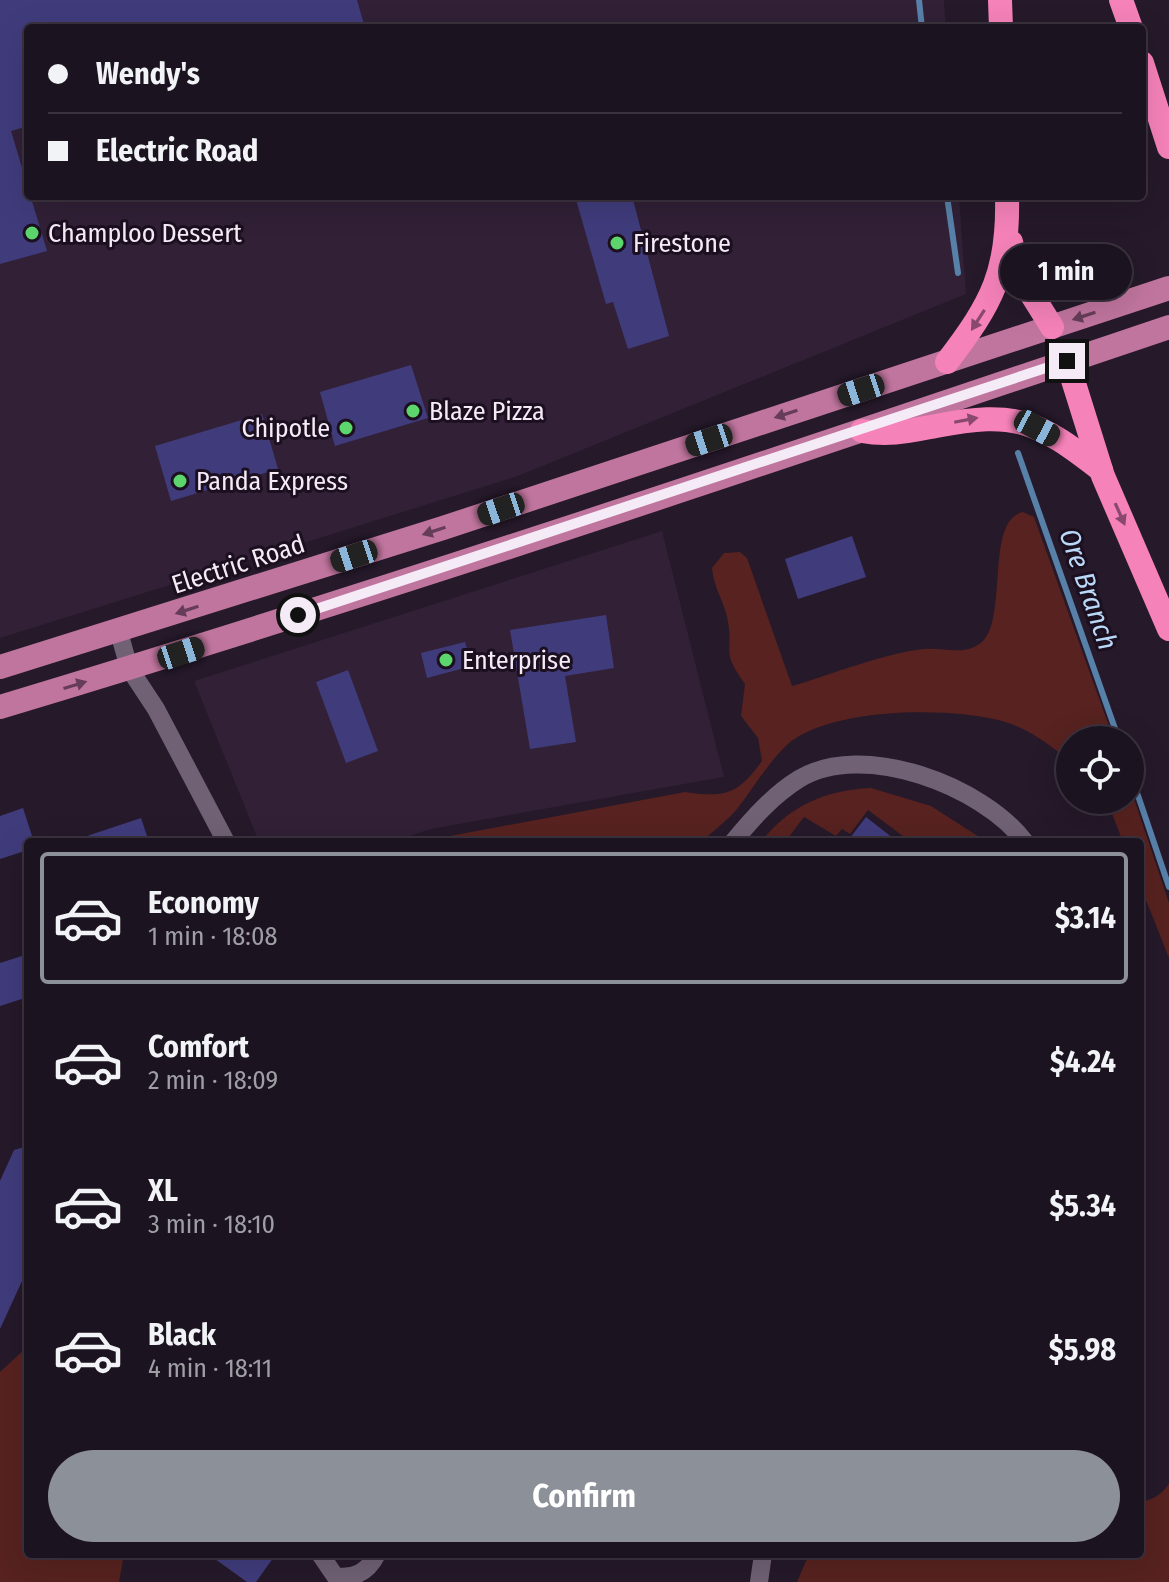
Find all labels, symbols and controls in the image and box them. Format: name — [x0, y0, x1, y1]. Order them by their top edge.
text: Wendy's — [96, 56, 200, 92]
text: Electric Road — [96, 133, 258, 169]
place label: Champloo Dessert — [48, 218, 242, 249]
marker: Champloo Dessert — [23, 224, 41, 242]
place label: Firestone — [633, 228, 731, 259]
marker: Firestone — [608, 234, 626, 252]
callout: 1 min — [1001, 245, 1133, 301]
text: 1 min — [1038, 256, 1094, 287]
one-way arrow — [971, 309, 985, 331]
one-way arrow — [1071, 311, 1095, 323]
route end — [1049, 343, 1085, 379]
car — [834, 371, 888, 409]
place label: Blaze Pizza — [429, 396, 545, 427]
marker: Blaze Pizza — [404, 402, 422, 420]
car — [1010, 406, 1064, 450]
one-way arrow — [774, 408, 798, 421]
place label: Chipotle — [241, 413, 330, 444]
one-way arrow — [954, 413, 979, 426]
marker: Chipotle — [337, 419, 355, 437]
car — [682, 421, 736, 459]
place label: Panda Express — [196, 466, 348, 497]
marker: Panda Express — [171, 472, 189, 490]
car — [474, 490, 528, 528]
one-way arrow — [1113, 502, 1126, 526]
water label: Ore Branch — [1052, 524, 1125, 654]
one-way arrow — [422, 525, 446, 537]
street label: Electric Road — [168, 528, 309, 601]
car — [327, 537, 381, 575]
route start — [280, 597, 316, 633]
one-way arrow — [174, 604, 198, 617]
car — [154, 634, 208, 672]
place label: Enterprise — [462, 645, 571, 676]
marker: Enterprise — [437, 651, 455, 669]
one-way arrow — [63, 678, 87, 691]
map controls — [1056, 726, 1144, 814]
button: locate — [1056, 726, 1144, 814]
icon: car — [52, 882, 124, 954]
text: Economy — [148, 885, 259, 921]
text: $3.14 — [1055, 900, 1116, 936]
text: 1 min · 18:08 — [148, 921, 277, 952]
icon: car — [52, 1026, 124, 1098]
text: Comfort — [148, 1029, 249, 1065]
text: $4.24 — [1050, 1044, 1116, 1080]
text: 2 min · 18:09 — [148, 1065, 278, 1096]
icon: car — [52, 1170, 124, 1242]
text: XL — [148, 1173, 178, 1209]
text: $5.34 — [1049, 1188, 1116, 1224]
text: 3 min · 18:10 — [148, 1209, 275, 1240]
icon: car — [52, 1314, 124, 1386]
text: Black — [148, 1317, 216, 1353]
text: $5.98 — [1049, 1332, 1116, 1368]
text: 4 min · 18:11 — [148, 1353, 272, 1384]
button: Confirm — [48, 1450, 1120, 1542]

